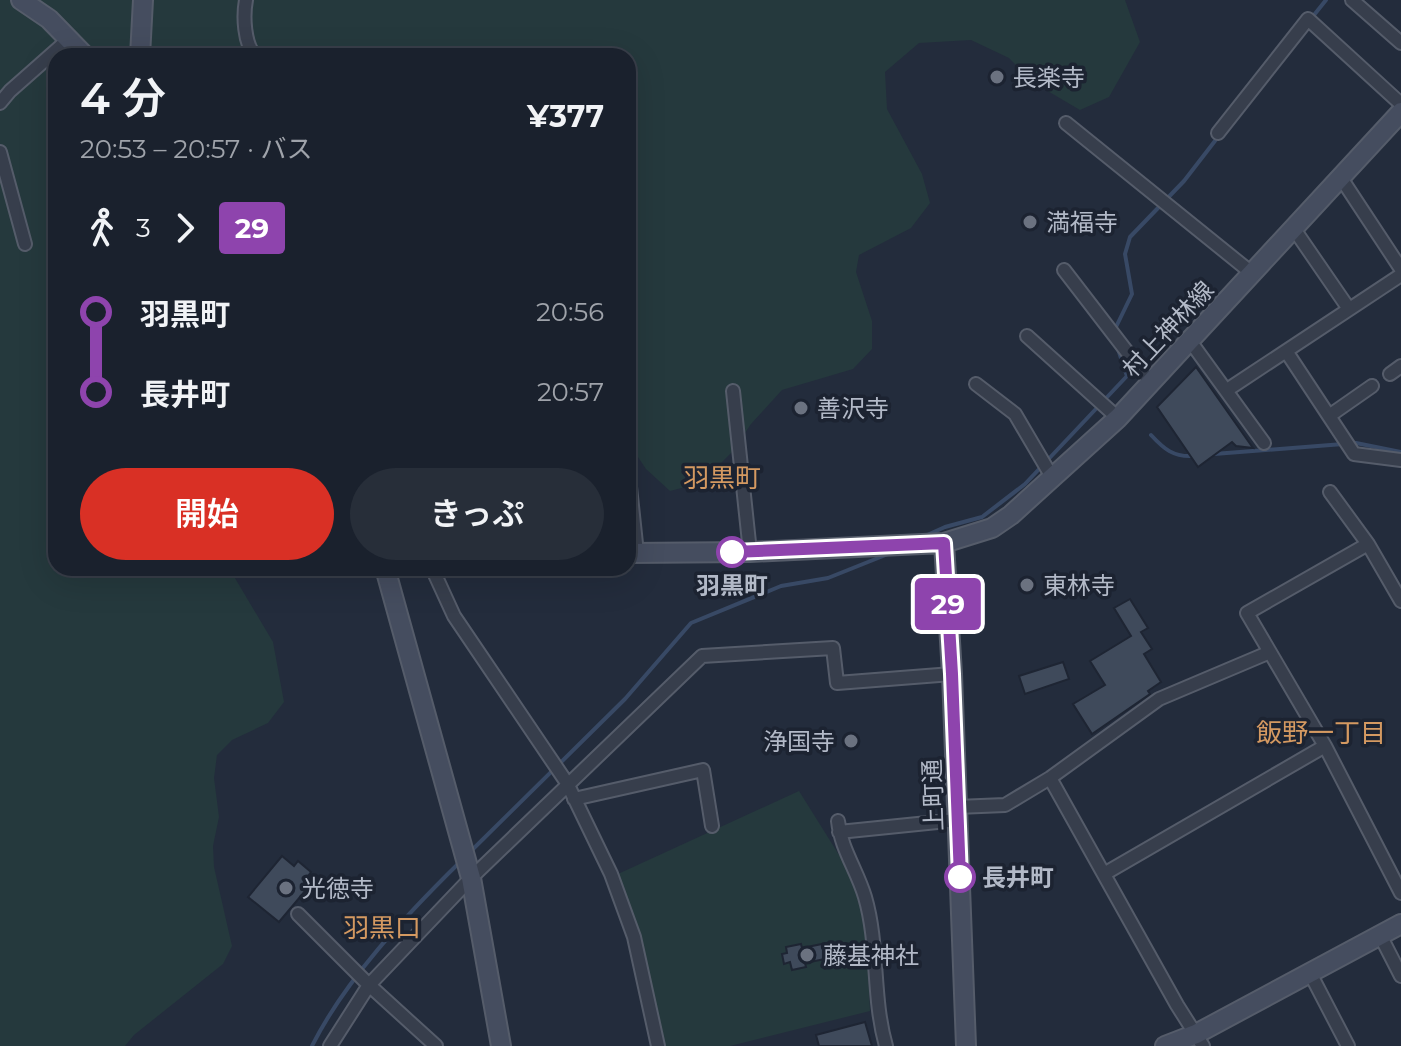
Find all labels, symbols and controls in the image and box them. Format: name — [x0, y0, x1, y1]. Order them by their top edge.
place label: 長楽寺 — [1013, 63, 1085, 92]
marker: 長楽寺 — [988, 68, 1006, 86]
text: 4 分 — [80, 71, 166, 125]
text: ¥377 — [527, 98, 604, 135]
text: 20:53 – 20:57 · バス — [80, 133, 313, 165]
icon: walk — [80, 206, 124, 250]
icon: forward — [163, 206, 207, 250]
place label: 満福寺 — [1046, 208, 1118, 237]
text: 29 — [235, 211, 269, 245]
text: 3 — [136, 212, 151, 244]
marker: 満福寺 — [1021, 213, 1039, 231]
street label: 村上神林線 — [1116, 275, 1220, 383]
text: 羽黒町 — [140, 296, 230, 333]
text: 20:56 — [536, 296, 604, 328]
text: 長井町 — [140, 376, 230, 413]
text: 20:57 — [537, 376, 604, 408]
place label: 善沢寺 — [817, 394, 889, 423]
marker: 善沢寺 — [792, 399, 810, 417]
district label: 羽黒町 — [683, 462, 761, 494]
button: 開始 — [80, 468, 334, 560]
button: きっぷ — [350, 468, 604, 560]
marker: 羽黒町 — [717, 537, 747, 567]
place label: 羽黒町 — [696, 571, 768, 600]
place label: 東林寺 — [1043, 571, 1115, 600]
marker: 東林寺 — [1018, 576, 1036, 594]
line badge: 29 — [912, 578, 984, 630]
text: 29 — [931, 587, 965, 621]
district label: 飯野一丁目 — [1256, 717, 1386, 749]
place label: 浄国寺 — [763, 727, 835, 756]
marker: 浄国寺 — [842, 732, 860, 750]
street label: 上町通 — [917, 759, 949, 831]
marker: 長井町 — [945, 862, 975, 892]
place label: 長井町 — [982, 863, 1054, 892]
place label: 光徳寺 — [302, 874, 374, 903]
marker: 光徳寺 — [277, 879, 295, 897]
district label: 羽黒口 — [343, 912, 421, 944]
place label: 藤基神社 — [823, 941, 919, 970]
marker: 藤基神社 — [798, 946, 816, 964]

